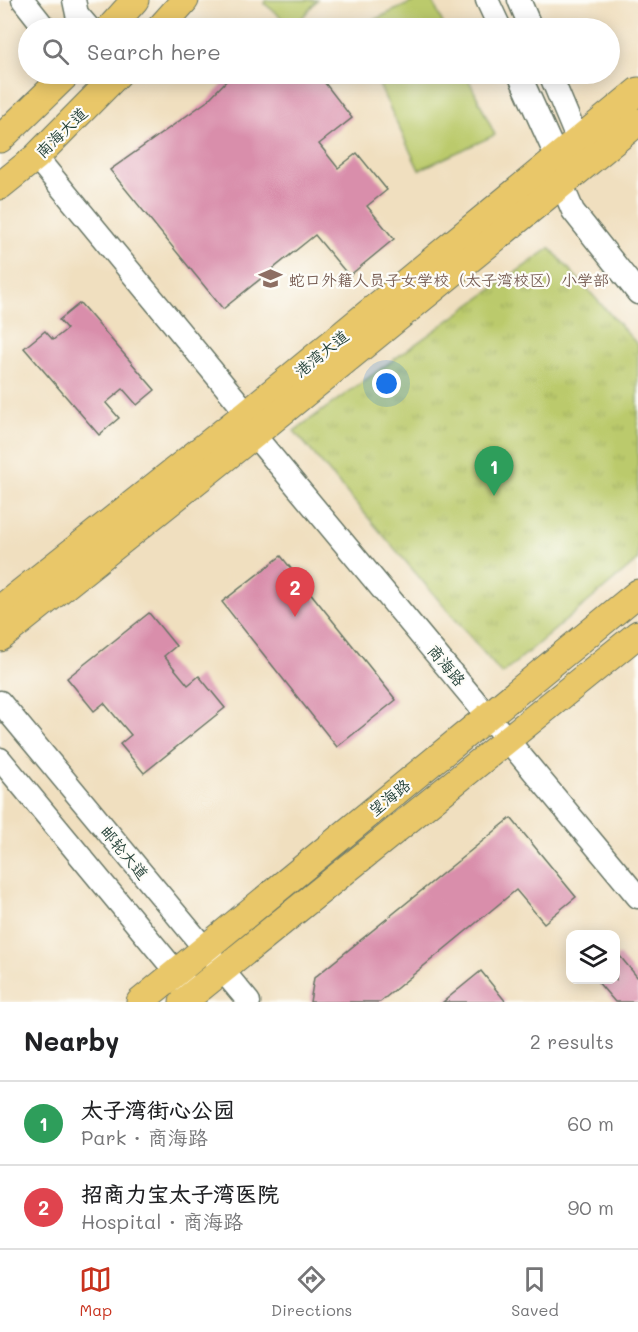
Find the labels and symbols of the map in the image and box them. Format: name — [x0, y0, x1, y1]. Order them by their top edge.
street label: 南海大道 — [31, 102, 91, 162]
school or university icon: 蛇口外籍人员子女学校（太子湾校区）小学部 — [258, 266, 284, 292]
place label: 蛇口外籍人员子女学校（太子湾校区）小学部 — [289, 269, 609, 290]
street label: 港湾大道 — [290, 325, 352, 381]
your location — [372, 369, 401, 398]
pin: 1 — [474, 446, 514, 496]
pin: 2 — [276, 568, 314, 617]
street label: 商海路 — [424, 640, 470, 690]
street label: 望海路 — [364, 774, 414, 820]
street label: 邮轮大道 — [96, 821, 154, 883]

